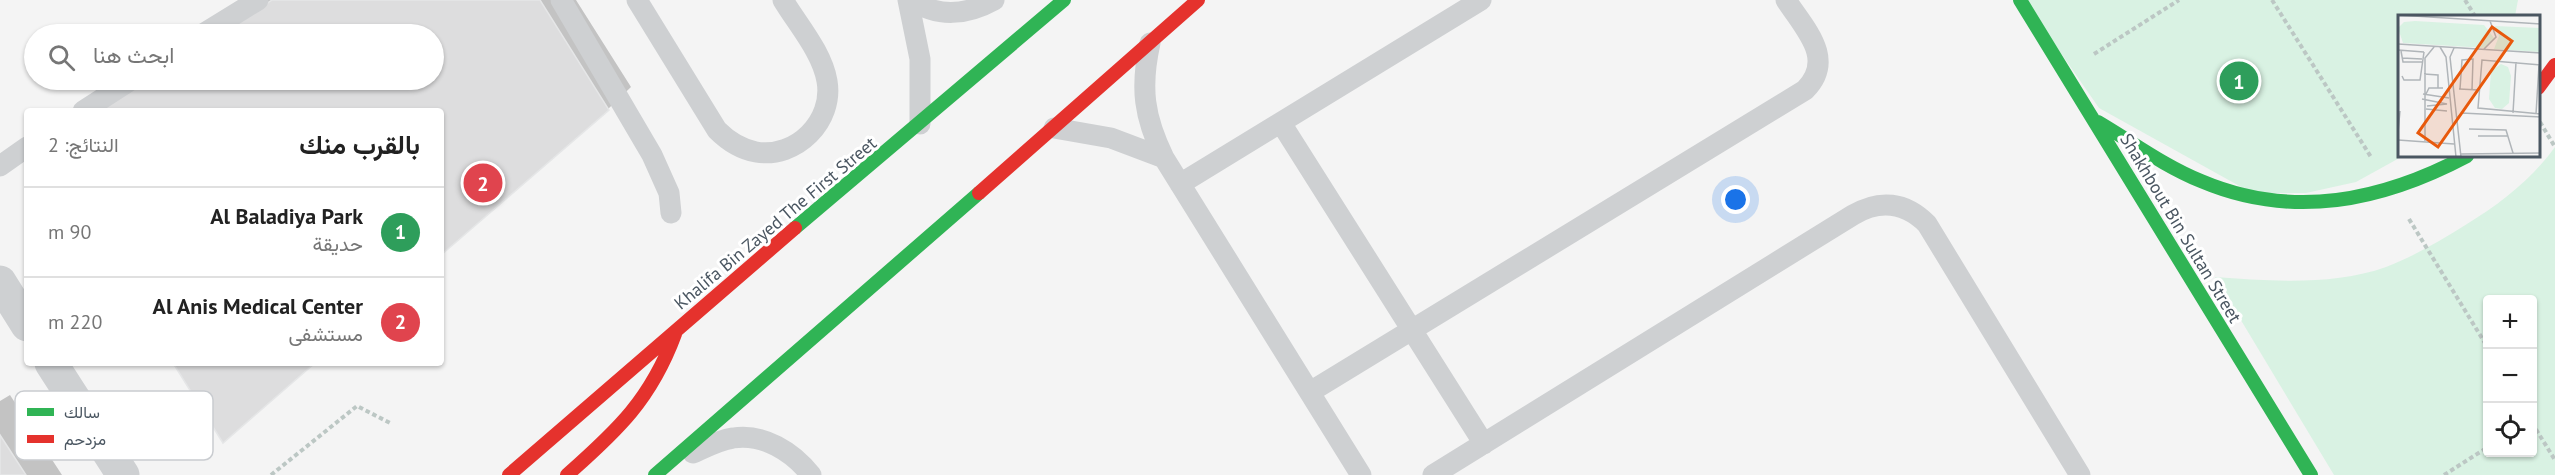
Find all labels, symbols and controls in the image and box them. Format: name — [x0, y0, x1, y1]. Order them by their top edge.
inset map — [2398, 15, 2540, 158]
search box — [24, 24, 444, 90]
icon: search — [45, 41, 78, 74]
text: ابحث هنا — [93, 41, 174, 69]
pin: 1 — [2220, 58, 2258, 104]
text: بالقرب منك — [299, 128, 420, 161]
street label: Shakhbout Bin Sultan Street — [2115, 129, 2247, 327]
text: النتائج: 2 — [48, 132, 119, 158]
street label: Khalifa Bin Zayed The First Street — [669, 132, 881, 314]
pin: 2 — [464, 160, 502, 206]
your location — [1721, 185, 1750, 214]
text: Al Baladiya Park — [210, 202, 363, 230]
text: 90 m — [48, 219, 91, 245]
text: 1 — [395, 219, 406, 245]
text: حديقة — [312, 231, 363, 257]
text: Al Anis Medical Center — [153, 292, 363, 320]
map controls — [2483, 295, 2537, 457]
button: + — [2483, 295, 2537, 349]
text: 220 m — [48, 309, 102, 335]
text: 2 — [395, 309, 406, 335]
text: مستشفى — [288, 321, 363, 347]
button: − — [2483, 349, 2537, 403]
legend — [15, 391, 213, 460]
text: سالك — [64, 402, 100, 422]
button: locate — [2483, 403, 2537, 457]
text: مزدحم — [64, 429, 106, 450]

